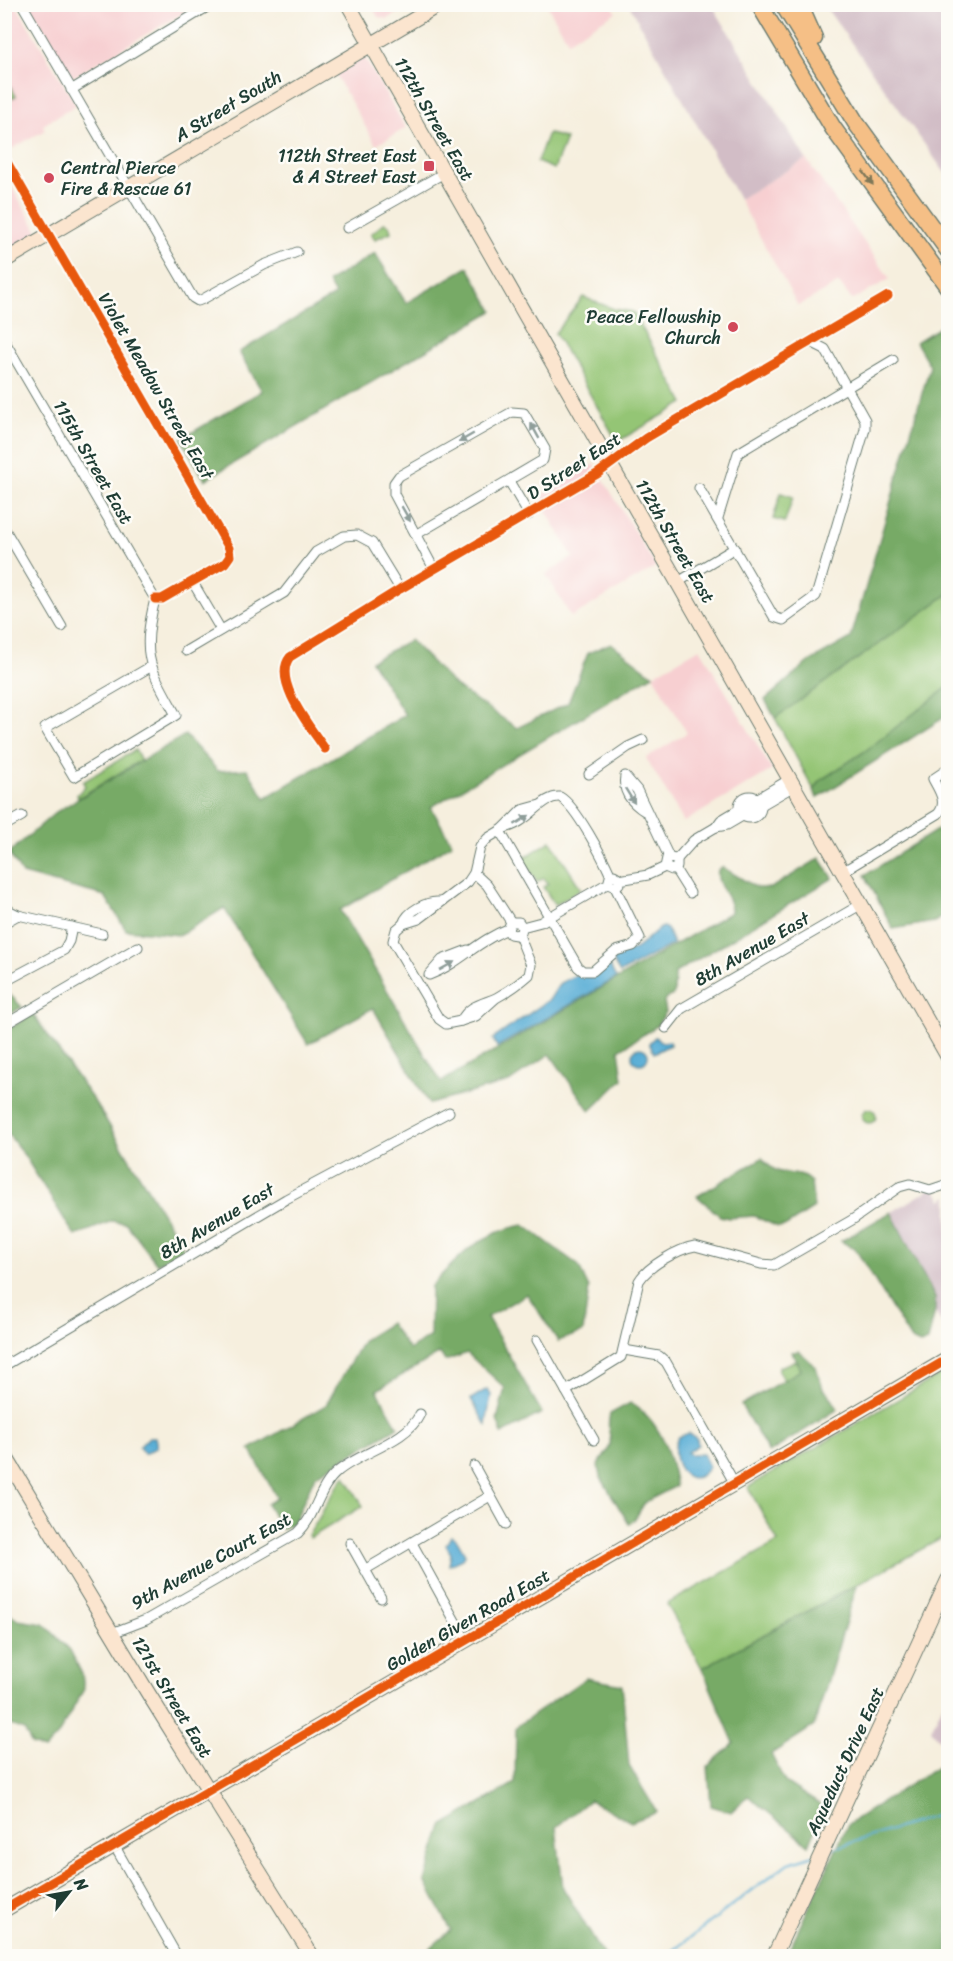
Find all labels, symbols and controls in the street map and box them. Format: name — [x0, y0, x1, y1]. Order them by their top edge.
street label: 112th Street East — [385, 51, 483, 187]
street label: A Street South — [167, 61, 288, 151]
place label: 112th Street East & A Street East — [278, 140, 417, 193]
place label: Central Pierce Fire & Rescue 61 — [61, 152, 192, 205]
marker: 112th Street East & A Street East — [422, 159, 436, 173]
one-way arrow — [862, 170, 875, 186]
marker: Central Pierce Fire & Rescue 61 — [42, 171, 56, 185]
street label: Violet Meadow Street East — [89, 286, 223, 486]
place label: Peace Fellowship Church — [586, 301, 721, 354]
marker: Peace Fellowship Church — [726, 320, 740, 334]
street label: 115th Street East — [44, 394, 142, 531]
one-way arrow — [530, 422, 540, 439]
street label: D Street East — [520, 423, 628, 509]
one-way arrow — [457, 433, 474, 443]
street label: 112th Street East — [626, 473, 724, 609]
one-way arrow — [400, 506, 411, 522]
one-way arrow — [625, 788, 636, 805]
one-way arrow — [514, 815, 531, 826]
street label: 8th Avenue East — [688, 902, 817, 995]
one-way arrow — [439, 961, 456, 971]
street label: 8th Avenue East — [153, 1174, 281, 1268]
street label: 9th Avenue Court East — [125, 1503, 297, 1618]
street label: Golden Given Road East — [380, 1560, 556, 1680]
street label: 121st Street East — [123, 1630, 221, 1764]
street label: Aqueduct Drive East — [796, 1681, 894, 1842]
north arrow — [39, 1862, 99, 1922]
text: N — [66, 1871, 97, 1898]

